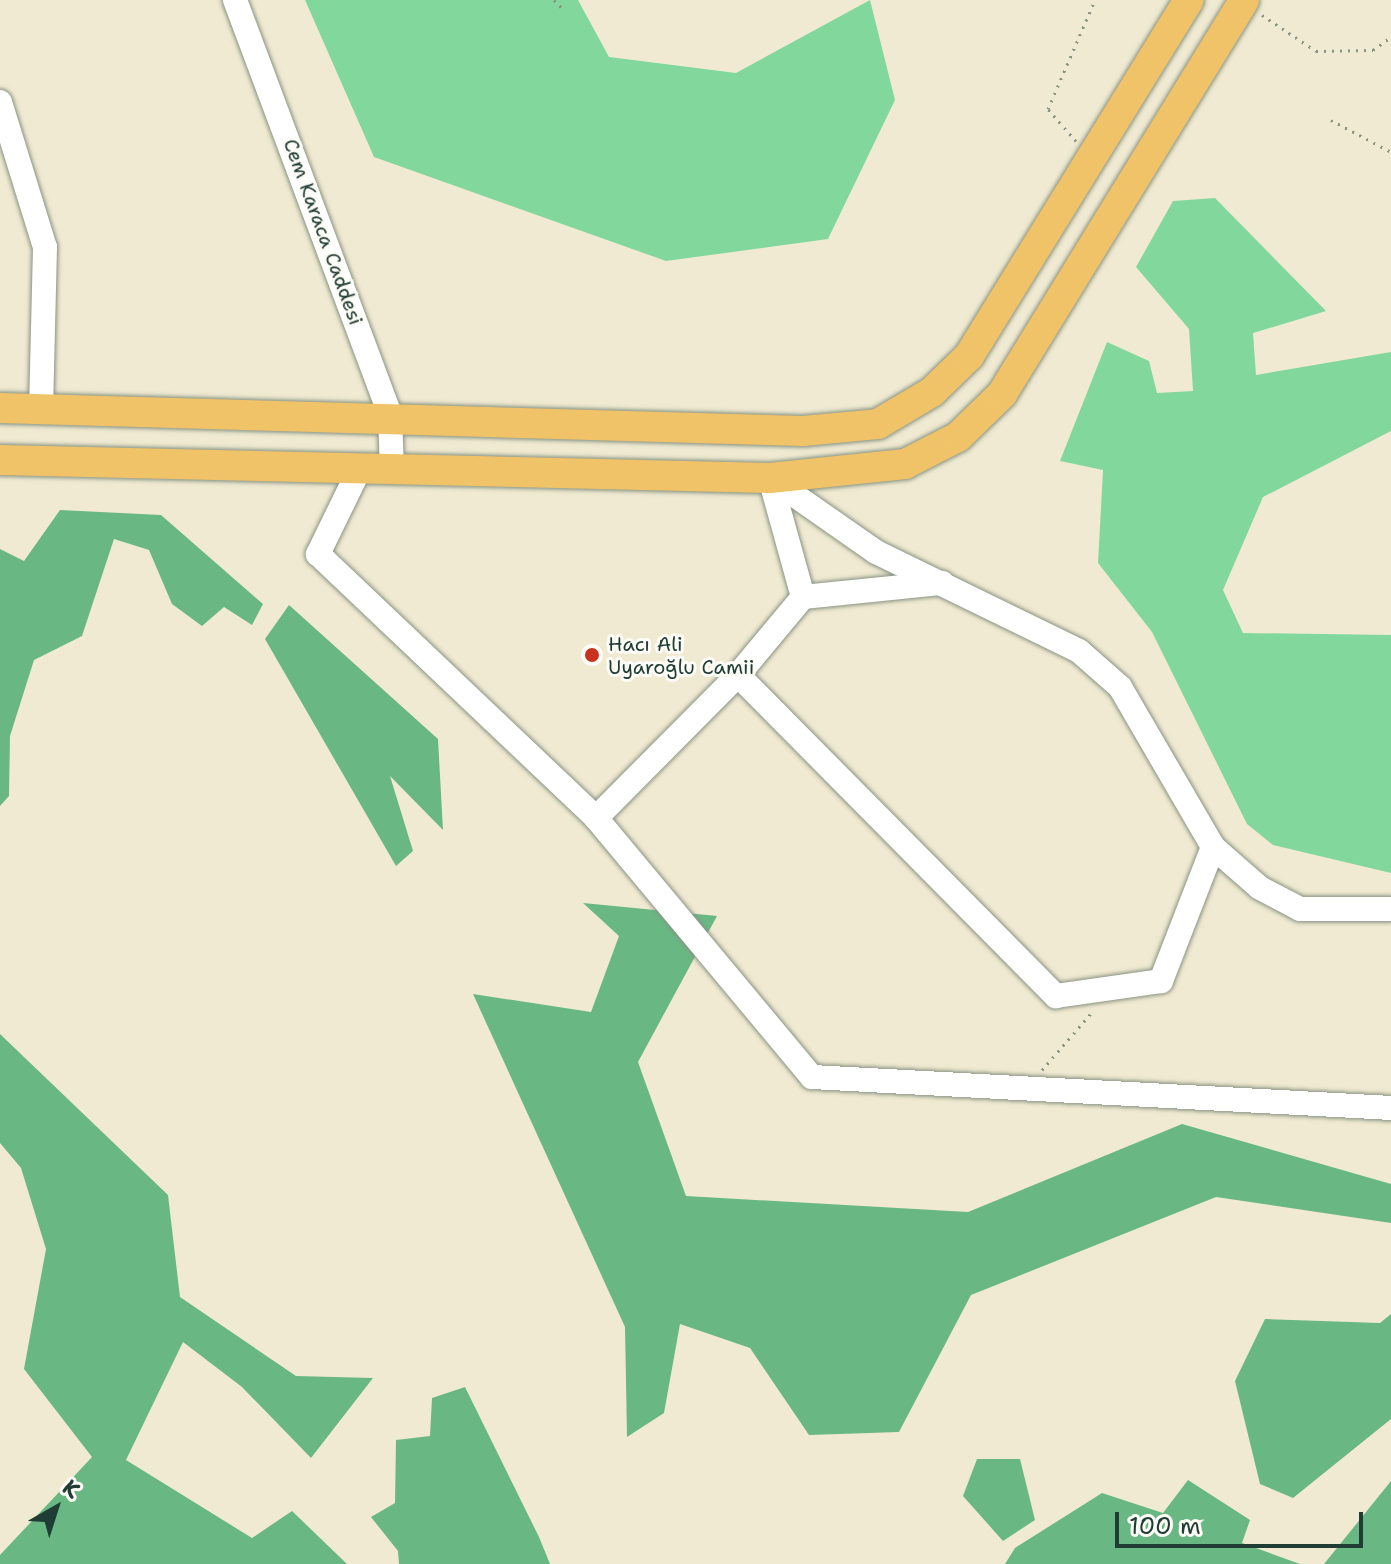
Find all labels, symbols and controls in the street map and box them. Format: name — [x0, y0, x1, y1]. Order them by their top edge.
street label: Cem Karaca Caddesi — [278, 136, 368, 328]
place label: Hacı Ali Uyaroğlu Camii — [608, 632, 754, 679]
marker: Hacı Ali Uyaroğlu Camii — [583, 646, 601, 664]
north arrow — [16, 1468, 96, 1548]
text: K — [56, 1473, 86, 1505]
scale bar — [1119, 1496, 1367, 1546]
text: 100 m — [1129, 1510, 1201, 1542]

